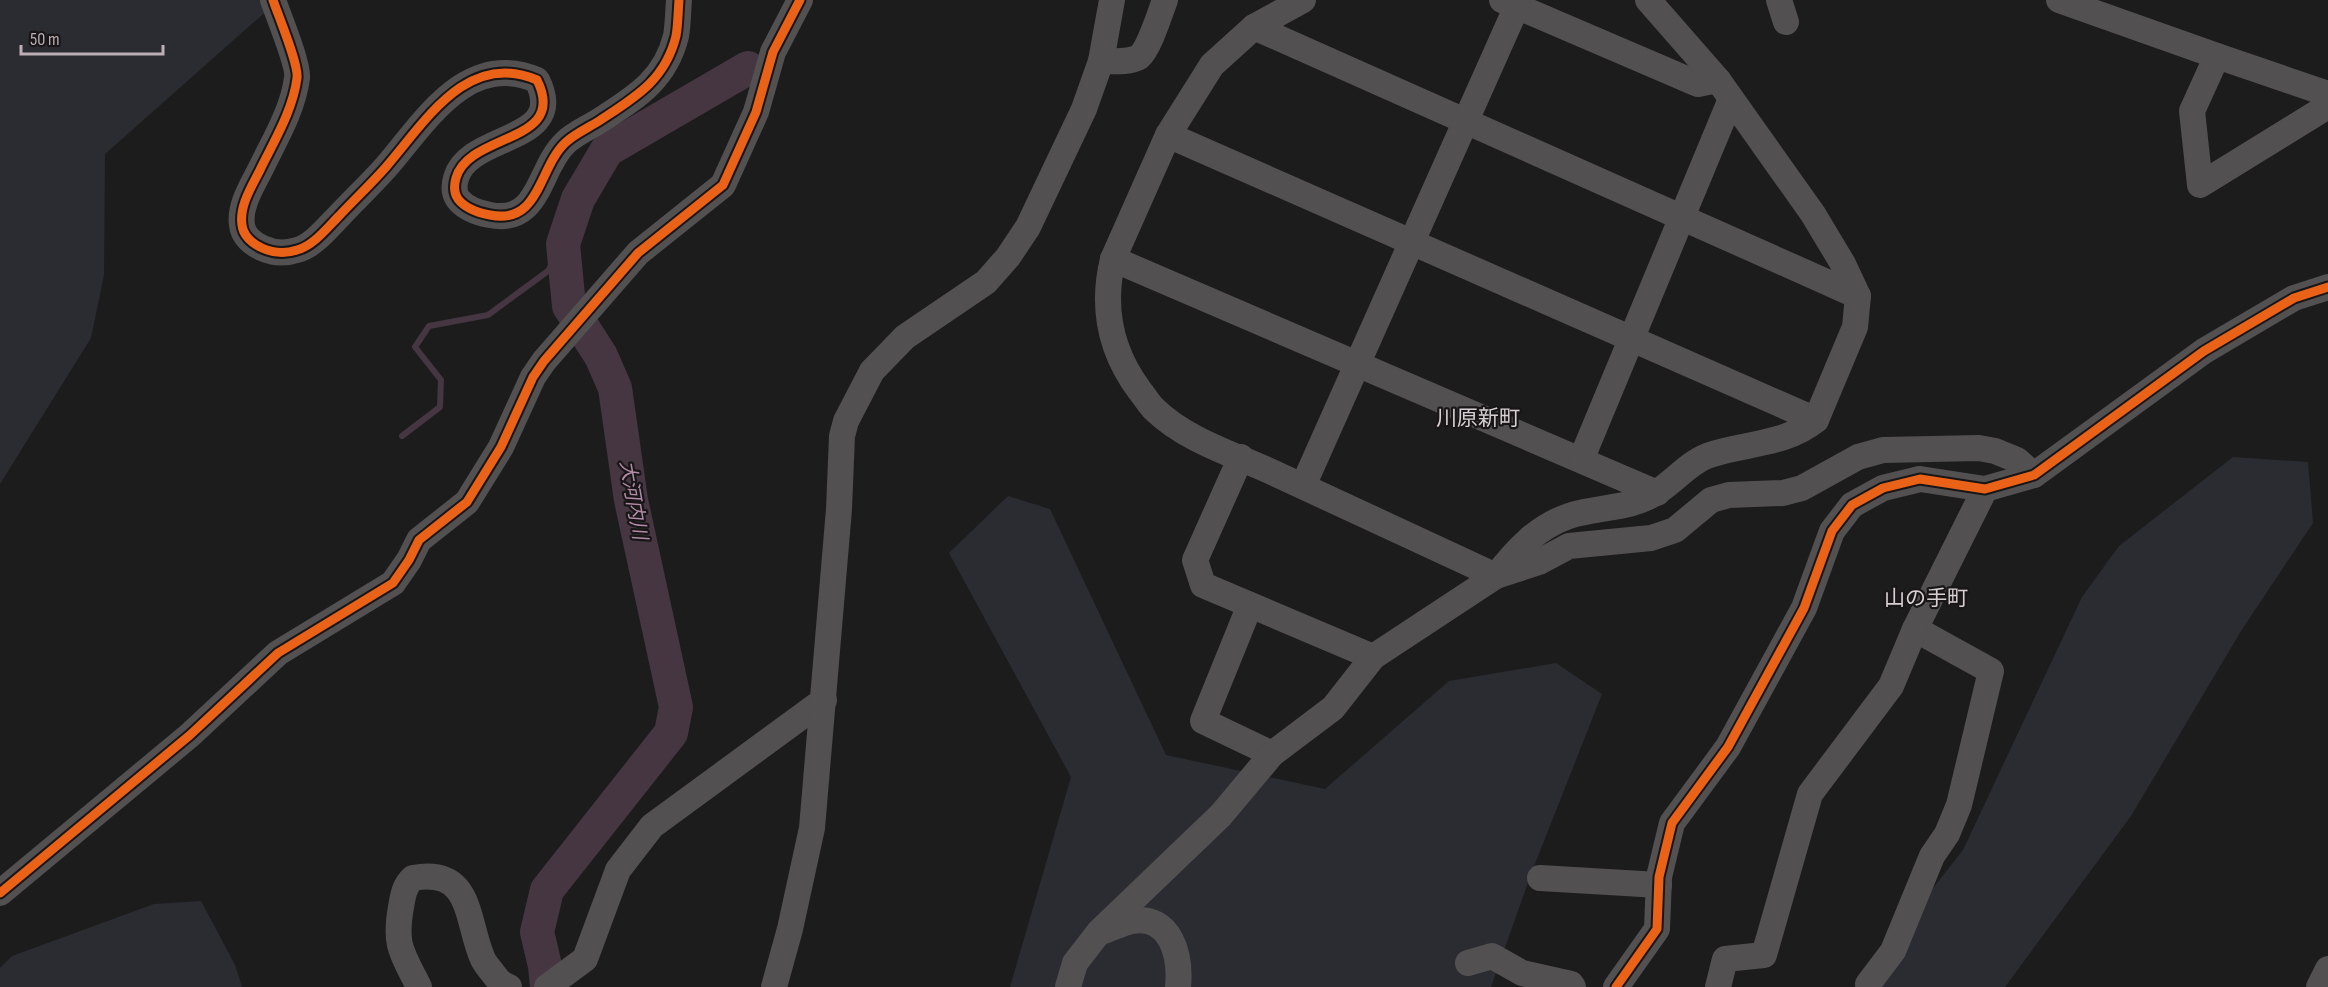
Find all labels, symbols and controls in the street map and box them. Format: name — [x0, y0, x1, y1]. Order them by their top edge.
scale bar — [21, 18, 164, 56]
text: 50 m — [30, 29, 60, 50]
district label: 川原新町 — [1436, 406, 1520, 431]
water label: 大河内川 — [614, 459, 652, 543]
district label: 山の手町 — [1884, 586, 1968, 611]

